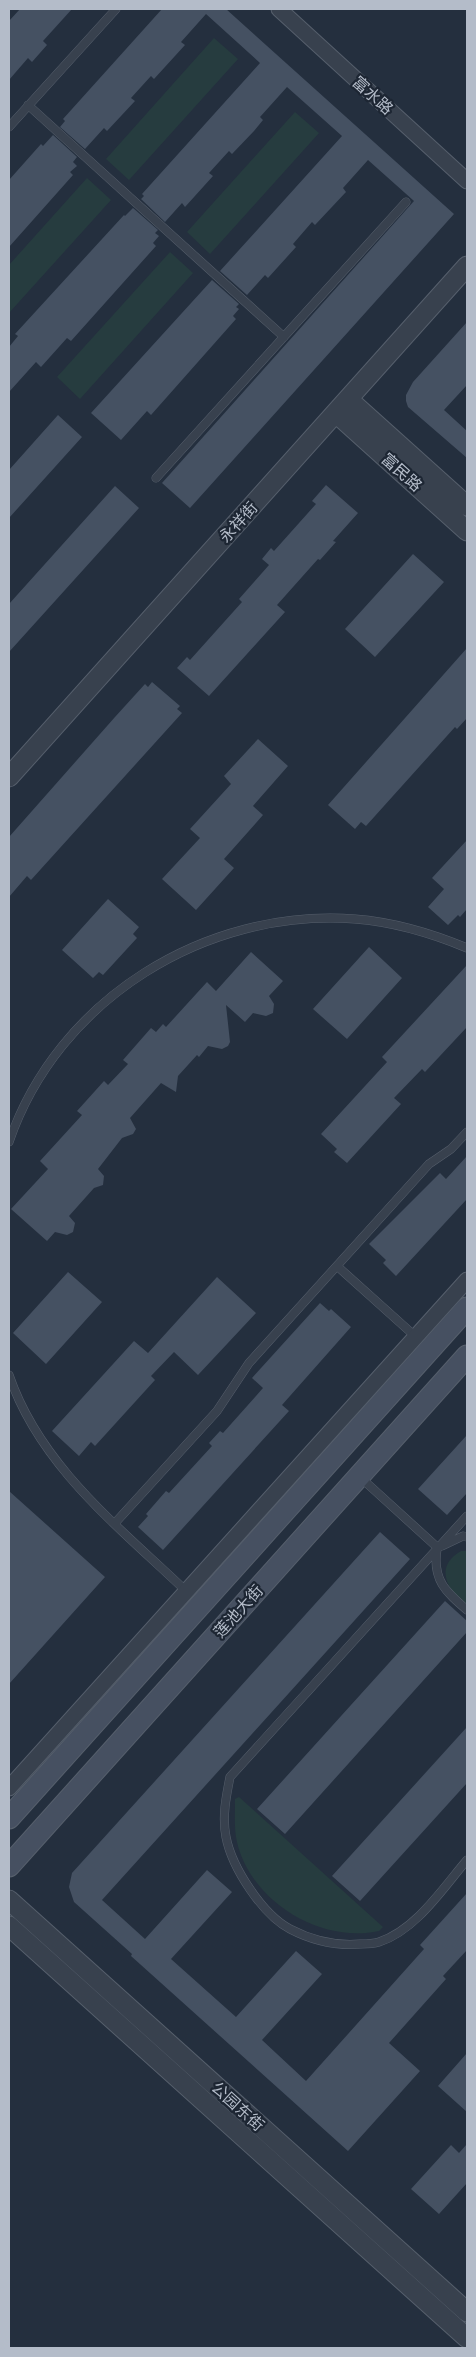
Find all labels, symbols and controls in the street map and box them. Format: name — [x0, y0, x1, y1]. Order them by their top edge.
street label: 富水路 — [349, 72, 397, 118]
street label: 富民路 — [378, 449, 426, 495]
street label: 永祥街 — [215, 498, 261, 546]
street label: 莲池大街 — [210, 1581, 266, 1641]
street label: 公园东街 — [208, 2078, 268, 2134]

